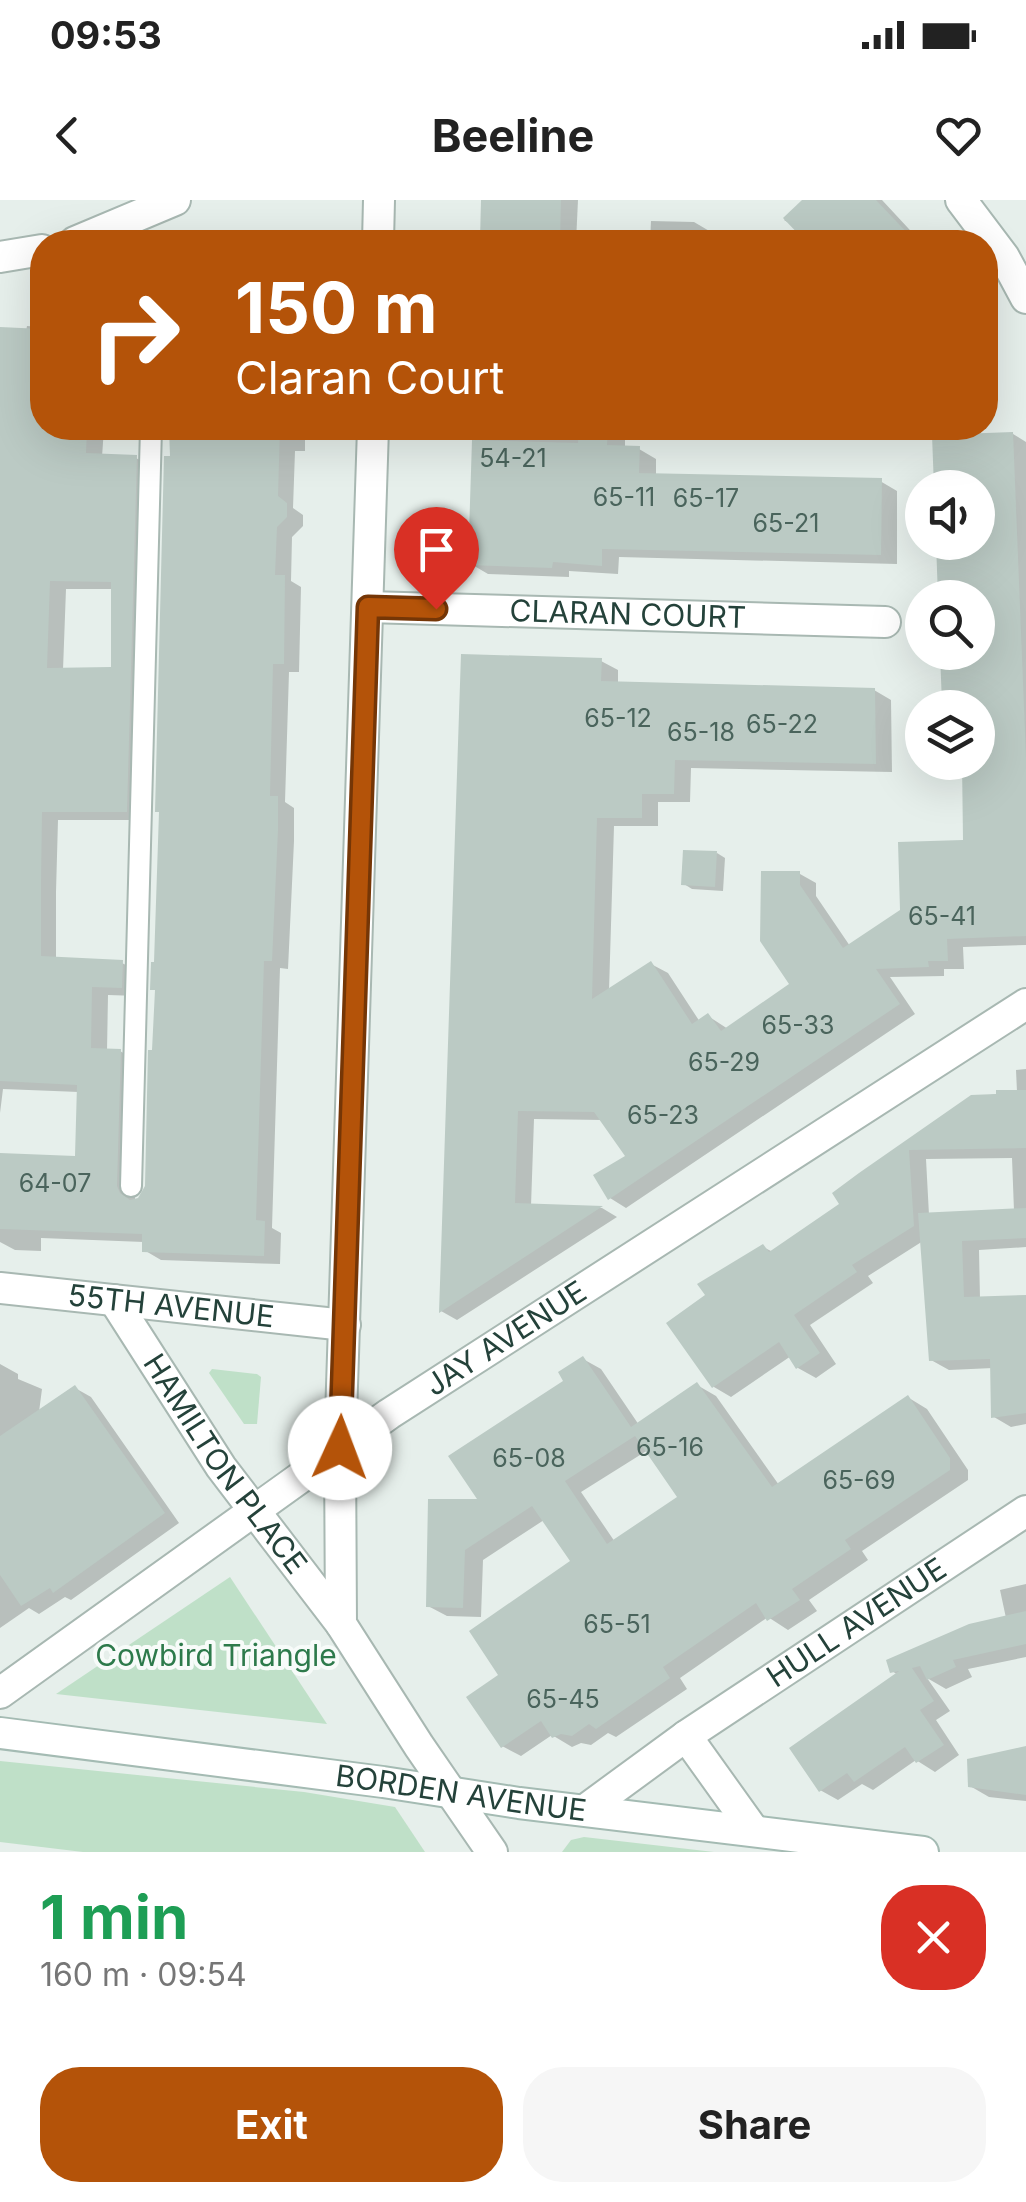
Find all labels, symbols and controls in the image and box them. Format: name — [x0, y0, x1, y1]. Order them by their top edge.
text: 09:53 — [50, 12, 162, 58]
icon: back — [40, 108, 95, 163]
text: Beeline — [432, 108, 594, 163]
icon: heart — [931, 108, 986, 163]
text: 150 m — [235, 265, 438, 350]
icon: right — [70, 270, 200, 400]
text: Claran Court — [235, 350, 504, 405]
house number: 54-21 — [479, 443, 547, 473]
map controls — [905, 470, 995, 780]
button: sound — [905, 470, 995, 560]
house number: 65-11 — [593, 482, 655, 512]
house number: 65-17 — [673, 483, 739, 513]
pin — [394, 507, 479, 610]
house number: 65-21 — [753, 508, 819, 538]
icon: arrive — [409, 522, 464, 577]
button: search — [905, 580, 995, 670]
street label: CLARAN COURT — [509, 592, 747, 635]
button: layers — [905, 690, 995, 780]
house number: 65-12 — [584, 703, 652, 733]
house number: 65-22 — [746, 709, 818, 739]
house number: 65-18 — [667, 717, 735, 747]
house number: 65-41 — [908, 901, 976, 931]
house number: 65-33 — [762, 1010, 834, 1040]
house number: 65-29 — [688, 1047, 760, 1077]
house number: 65-23 — [627, 1100, 699, 1130]
house number: 64-07 — [19, 1168, 91, 1198]
street label: JAY AVENUE — [418, 1273, 593, 1403]
street label: 55TH AVENUE — [66, 1276, 276, 1334]
street label: HAMILTON PLACE — [136, 1347, 315, 1581]
position arrow — [288, 1396, 392, 1500]
house number: 65-16 — [636, 1432, 704, 1462]
house number: 65-08 — [492, 1443, 566, 1473]
house number: 65-69 — [822, 1465, 896, 1495]
street label: HULL AVENUE — [760, 1550, 953, 1694]
house number: 65-51 — [583, 1609, 651, 1639]
park label: Cowbird Triangle — [95, 1637, 337, 1673]
house number: 65-45 — [526, 1684, 600, 1714]
street label: BORDEN AVENUE — [334, 1757, 589, 1828]
text: 1 min — [40, 1881, 188, 1953]
button: close — [881, 1885, 986, 1990]
text: 160 m · 09:54 — [40, 1955, 247, 1994]
button: Exit — [40, 2067, 503, 2182]
button: Share — [523, 2067, 986, 2182]

